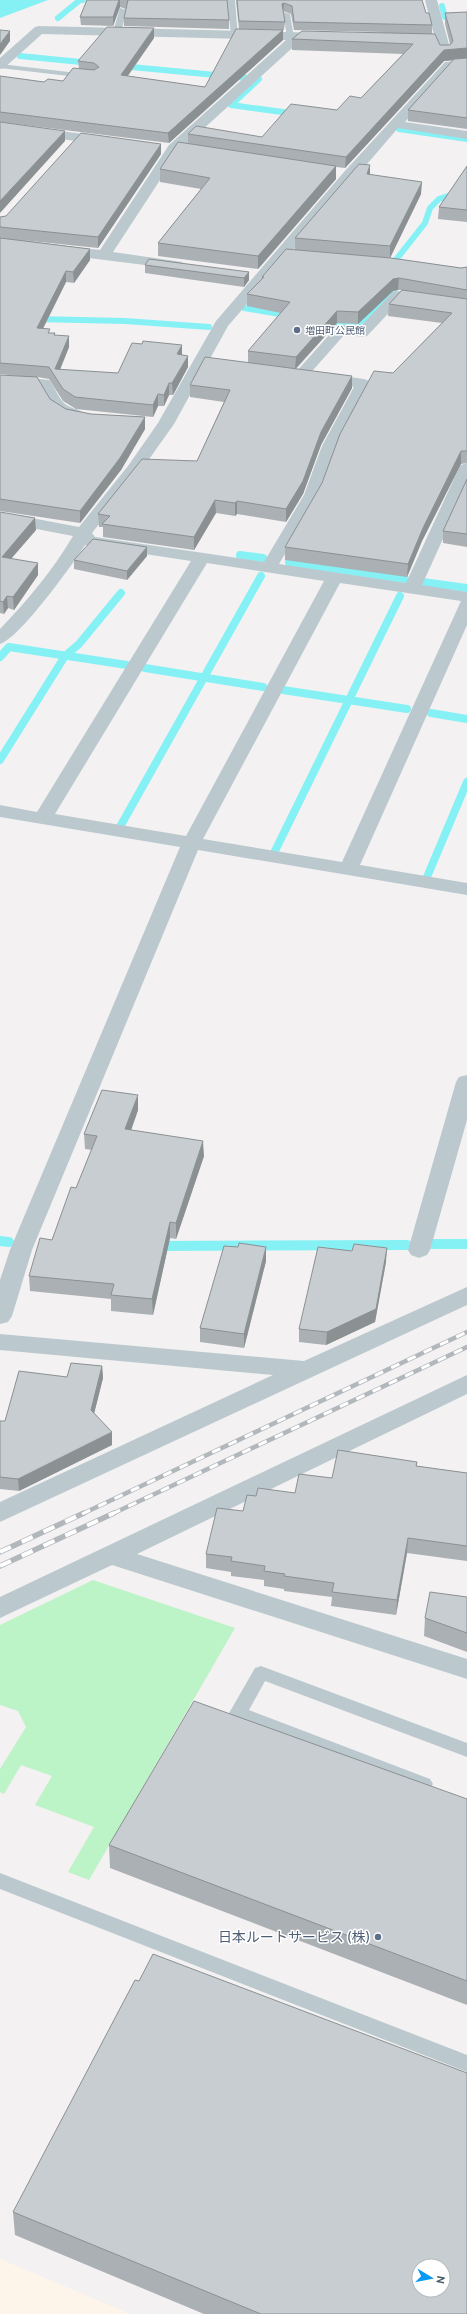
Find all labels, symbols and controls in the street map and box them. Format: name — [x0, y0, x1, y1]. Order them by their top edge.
place label: 増田町公民館 — [305, 324, 365, 337]
marker: 増田町公民館 — [292, 325, 302, 335]
place label: 日本ルートサービス (株) — [218, 1928, 370, 1946]
marker: 日本ルートサービス (株) — [373, 1932, 383, 1942]
north arrow — [411, 2258, 451, 2298]
text: N — [433, 2275, 448, 2285]

